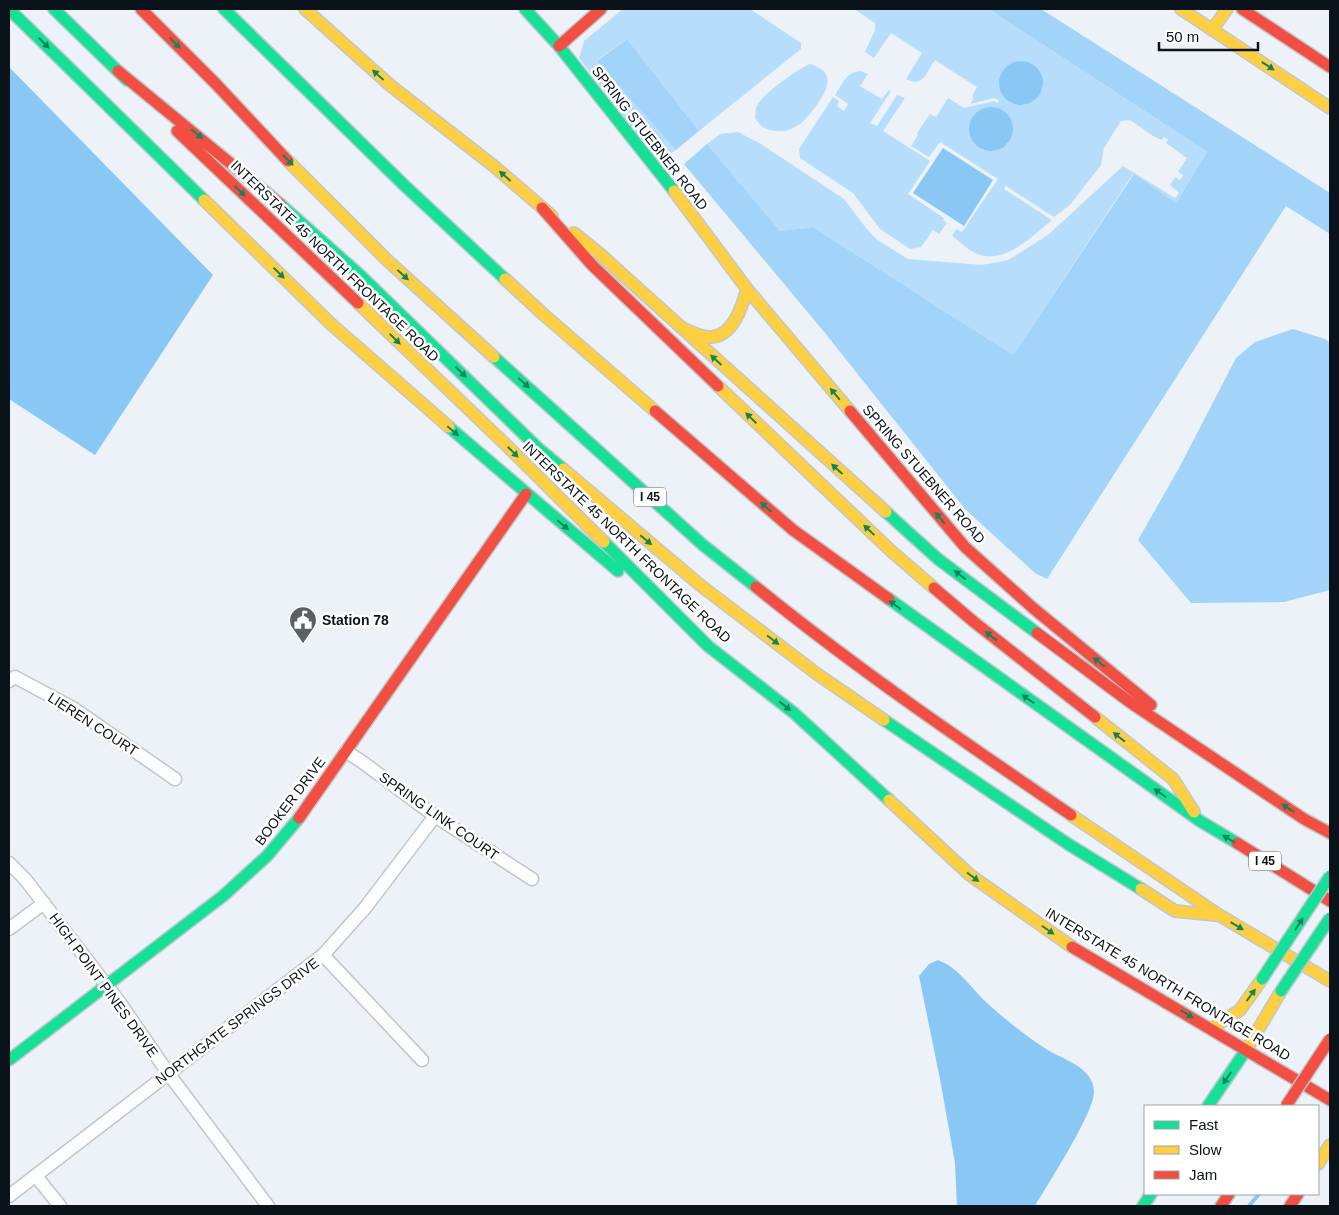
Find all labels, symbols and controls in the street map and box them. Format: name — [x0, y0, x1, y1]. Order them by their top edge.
scale bar — [1159, 20, 1258, 52]
text: 50 m — [1166, 28, 1199, 45]
one-way arrow — [38, 37, 50, 49]
one-way arrow — [169, 37, 181, 49]
one-way arrow — [1261, 61, 1274, 71]
street label: SPRING STUEBNER ROAD — [589, 63, 711, 213]
one-way arrow — [372, 69, 385, 80]
one-way arrow — [190, 129, 203, 140]
one-way arrow — [281, 154, 293, 166]
street label: INTERSTATE 45 NORTH FRONTAGE ROAD — [228, 157, 442, 365]
one-way arrow — [499, 170, 512, 181]
one-way arrow — [233, 185, 245, 197]
one-way arrow — [273, 267, 285, 279]
one-way arrow — [397, 269, 410, 280]
one-way arrow — [389, 333, 401, 345]
one-way arrow — [709, 355, 722, 366]
one-way arrow — [454, 365, 466, 377]
one-way arrow — [518, 378, 531, 389]
one-way arrow — [829, 388, 840, 401]
street label: SPRING STUEBNER ROAD — [860, 402, 988, 546]
one-way arrow — [746, 412, 758, 424]
one-way arrow — [447, 426, 460, 437]
street label: INTERSTATE 45 NORTH FRONTAGE ROAD — [520, 438, 734, 646]
one-way arrow — [507, 446, 519, 458]
one-way arrow — [831, 463, 843, 475]
road number: I 45 — [634, 488, 666, 507]
one-way arrow — [760, 501, 772, 513]
one-way arrow — [935, 512, 946, 524]
one-way arrow — [557, 520, 570, 531]
one-way arrow — [863, 524, 875, 536]
one-way arrow — [639, 534, 652, 545]
one-way arrow — [953, 570, 967, 580]
one-way arrow — [889, 600, 902, 610]
public building icon: Station 78 — [288, 605, 318, 644]
place label: Station 78 — [322, 612, 389, 628]
one-way arrow — [985, 631, 998, 642]
one-way arrow — [766, 635, 779, 646]
one-way arrow — [1093, 656, 1106, 667]
street label: LIEREN COURT — [45, 689, 141, 759]
one-way arrow — [1021, 694, 1035, 704]
one-way arrow — [778, 700, 791, 711]
one-way arrow — [1113, 731, 1126, 742]
street label: BOOKER DRIVE — [252, 754, 328, 848]
street label: SPRING LINK COURT — [376, 769, 502, 864]
one-way arrow — [1153, 788, 1167, 798]
one-way arrow — [1282, 804, 1295, 813]
one-way arrow — [1222, 834, 1235, 843]
road number: I 45 — [1249, 851, 1281, 870]
one-way arrow — [966, 872, 980, 882]
street label: INTERSTATE 45 NORTH FRONTAGE ROAD — [1043, 904, 1293, 1064]
street label: HIGH POINT PINES DRIVE — [46, 910, 162, 1060]
one-way arrow — [1294, 917, 1303, 931]
one-way arrow — [1231, 922, 1244, 931]
one-way arrow — [1042, 925, 1055, 935]
street label: NORTHGATE SPRINGS DRIVE — [152, 954, 322, 1088]
one-way arrow — [1246, 988, 1256, 1001]
one-way arrow — [1180, 1010, 1194, 1019]
one-way arrow — [1222, 1071, 1232, 1085]
legend — [1144, 1105, 1319, 1195]
text: Fast — [1189, 1116, 1219, 1133]
text: Slow — [1189, 1141, 1222, 1158]
text: Jam — [1189, 1166, 1217, 1183]

